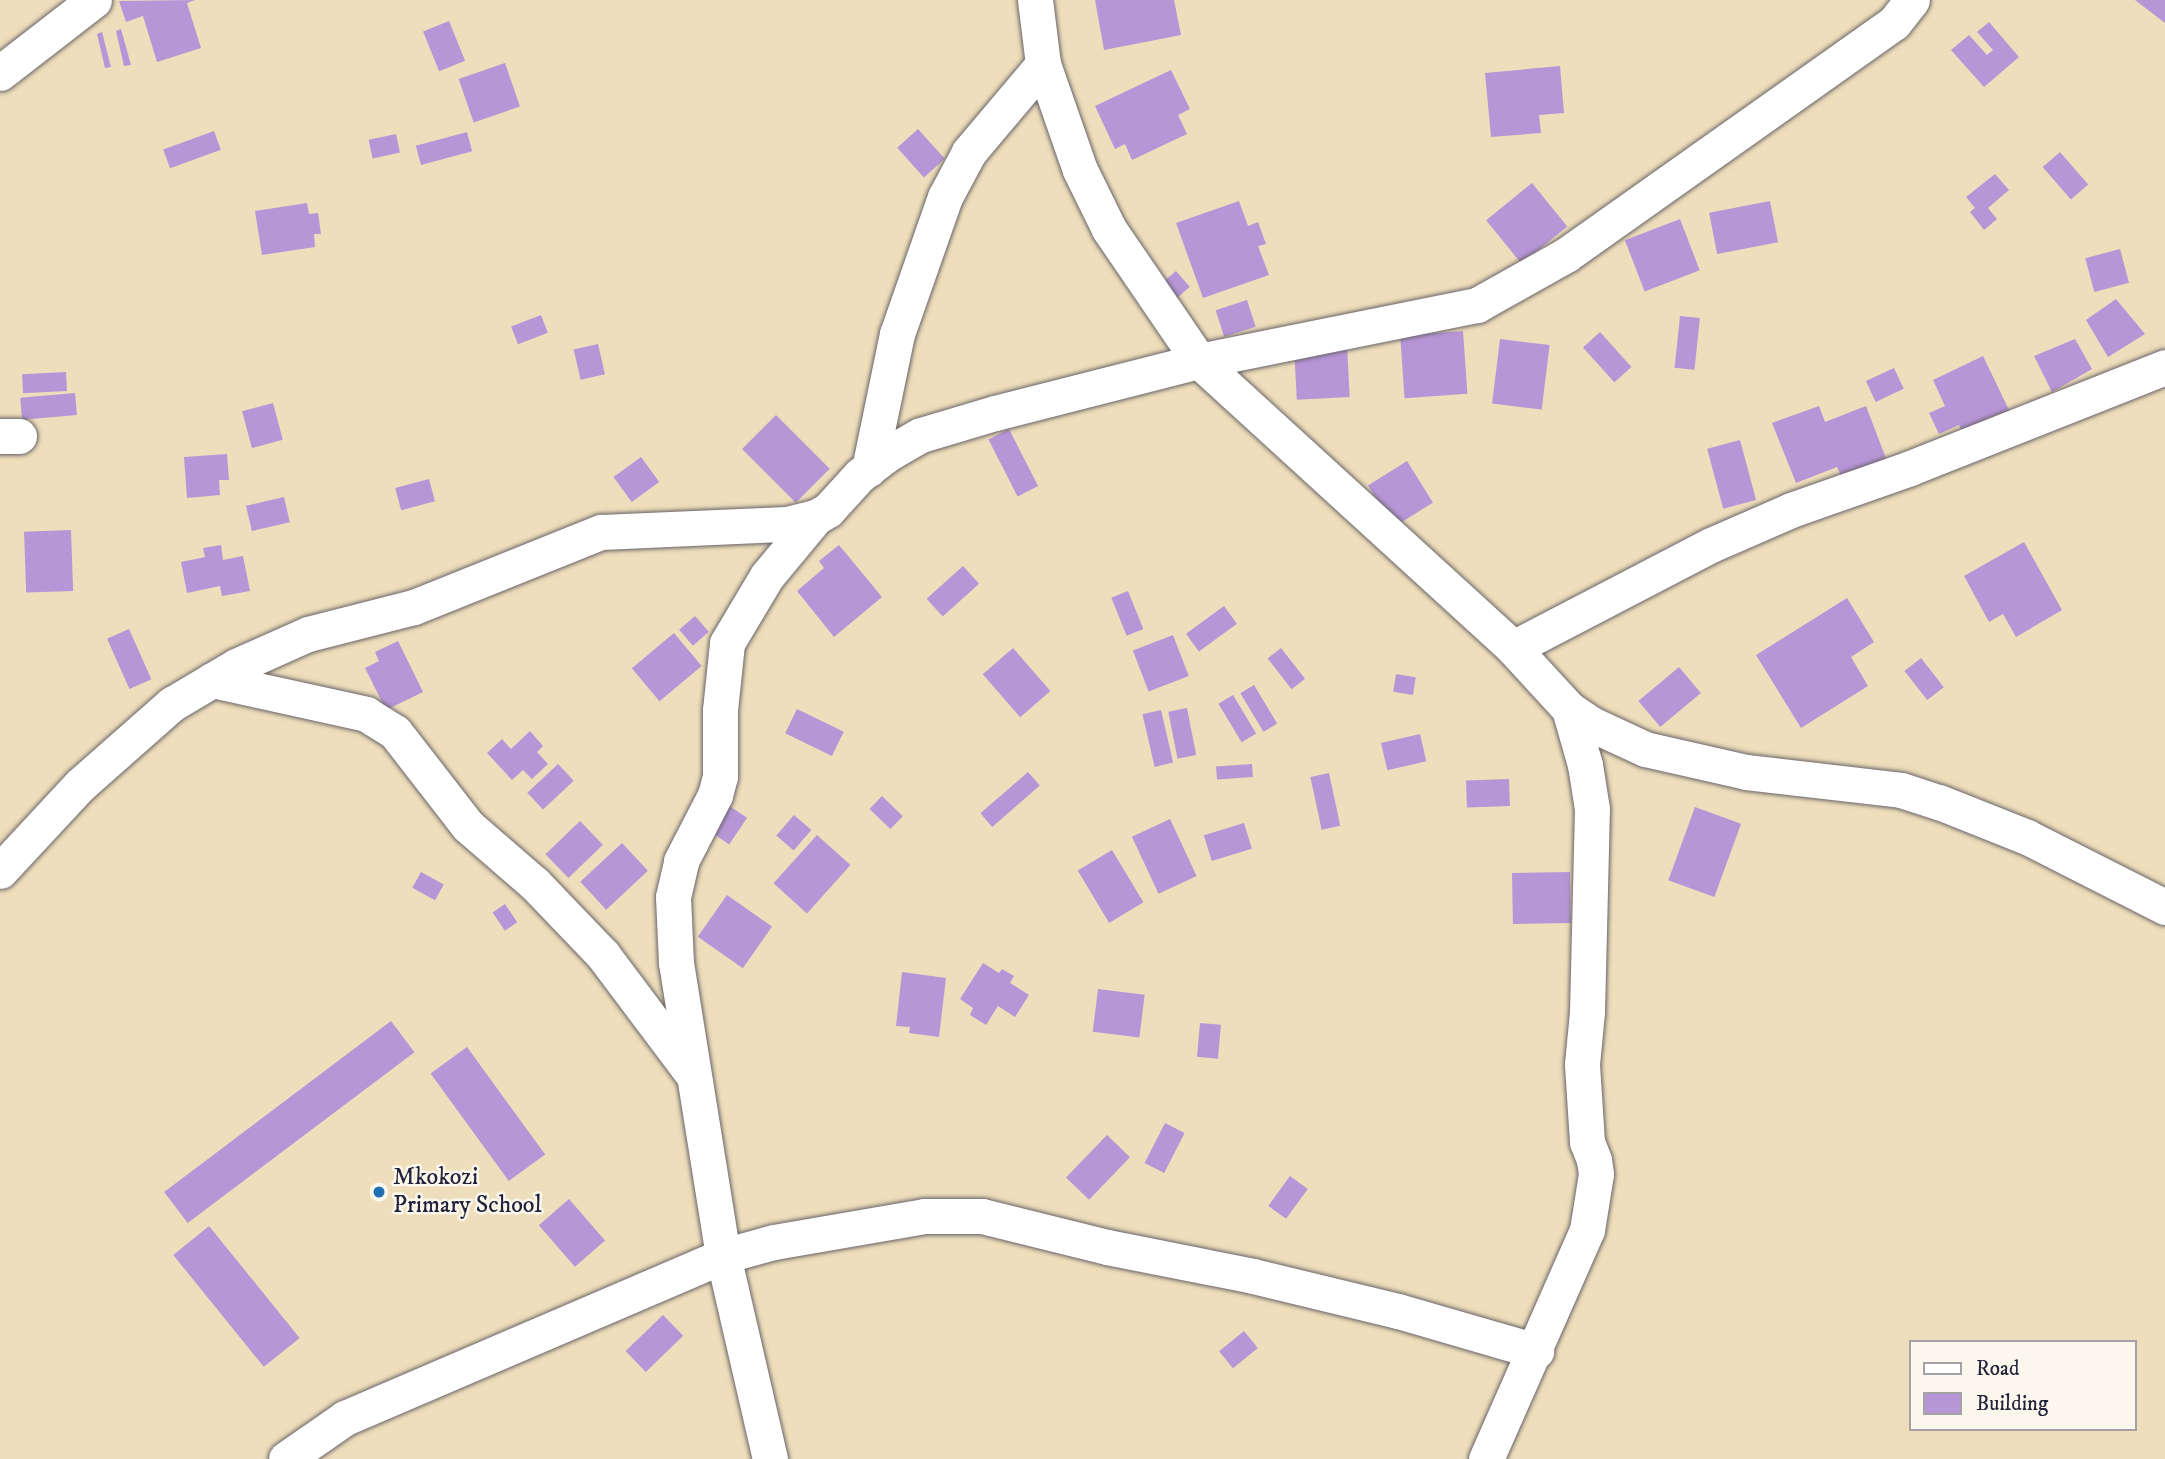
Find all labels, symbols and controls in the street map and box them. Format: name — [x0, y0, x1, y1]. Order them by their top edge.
place label: Mkokozi Primary School — [393, 1164, 542, 1220]
marker: Mkokozi Primary School — [371, 1184, 387, 1200]
legend — [1910, 1340, 2137, 1431]
text: Road — [1976, 1356, 2020, 1382]
text: Building — [1976, 1391, 2048, 1417]

